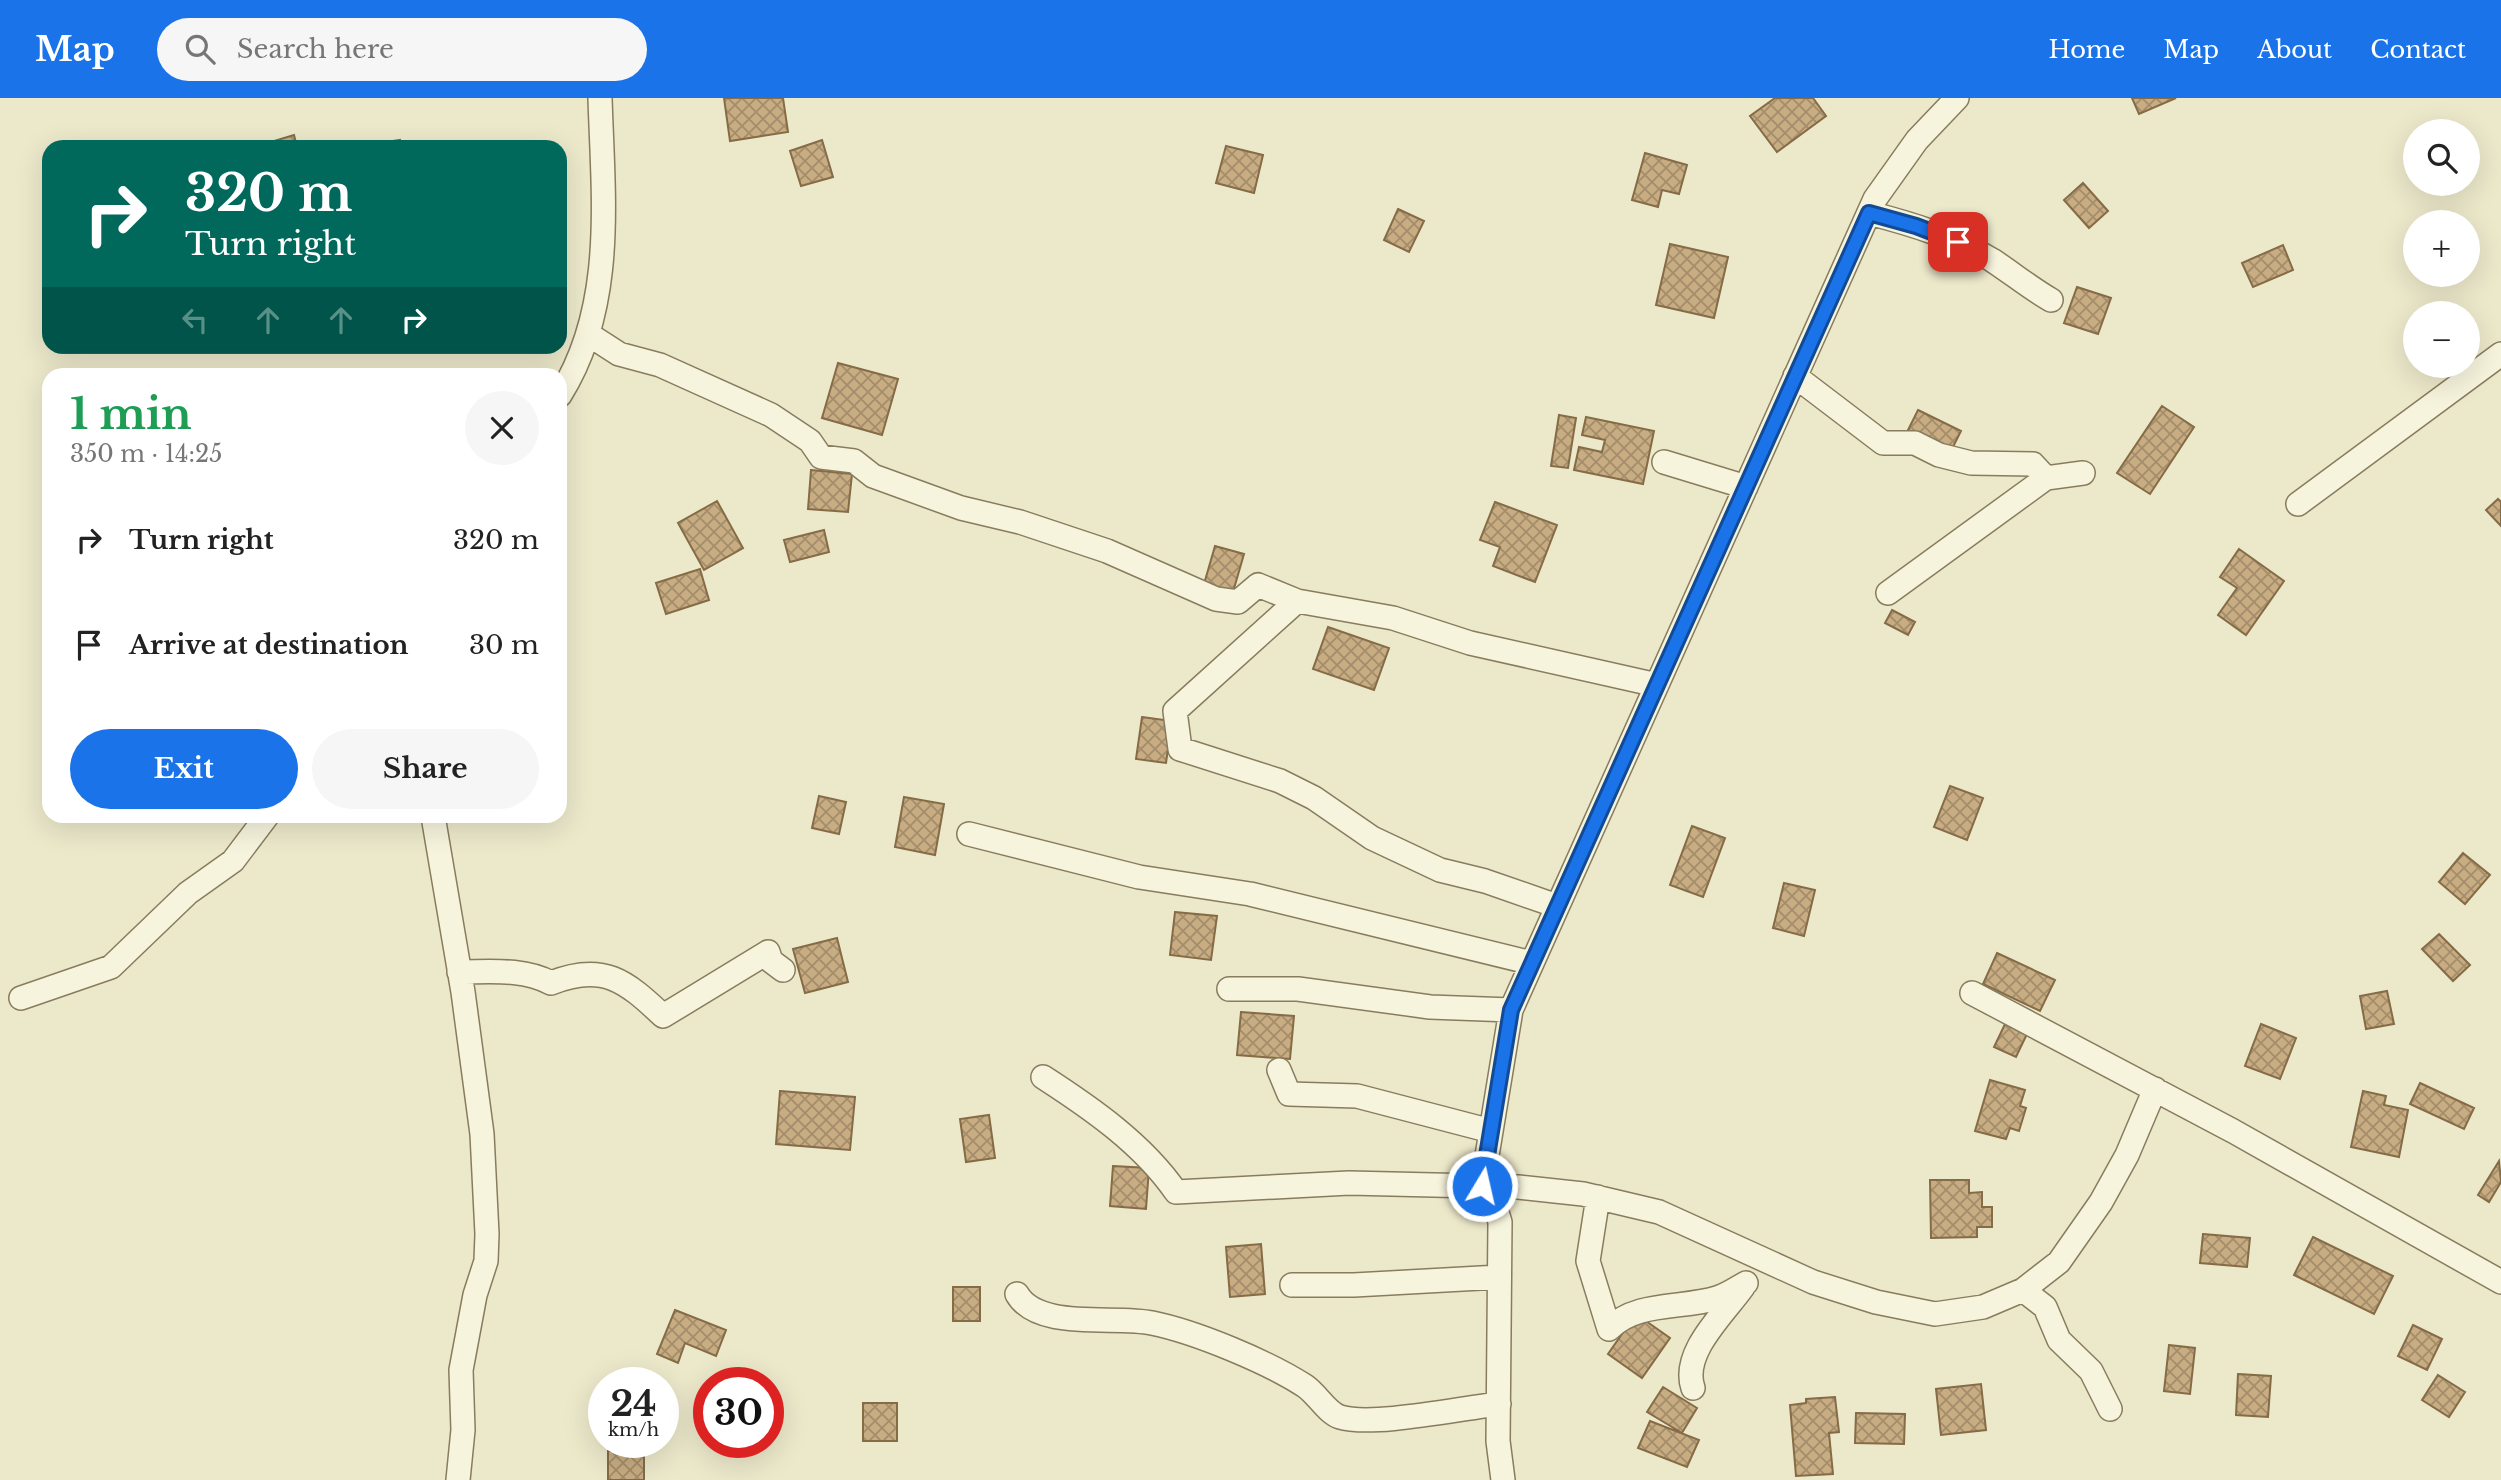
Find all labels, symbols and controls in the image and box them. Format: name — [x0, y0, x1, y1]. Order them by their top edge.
search box — [157, 18, 647, 81]
text: Map — [35, 29, 115, 70]
icon: search — [181, 30, 219, 68]
text: Search here — [237, 33, 394, 65]
text: Home — [2049, 35, 2125, 64]
text: Map — [2163, 35, 2219, 64]
text: About — [2257, 35, 2332, 64]
text: Contact — [2370, 35, 2466, 64]
map controls — [2403, 119, 2480, 378]
button: search — [2403, 119, 2480, 196]
text: 320 m — [185, 163, 352, 224]
icon: right — [70, 168, 161, 259]
button: + — [2403, 210, 2480, 287]
pin — [1928, 212, 1988, 272]
icon: arrive — [1939, 223, 1977, 261]
text: Turn right — [185, 224, 356, 264]
icon: left — [176, 301, 214, 339]
icon: ahead — [249, 301, 287, 339]
icon: ahead — [322, 301, 360, 339]
icon: right — [395, 301, 433, 339]
button: − — [2403, 301, 2480, 378]
text: 1 min — [70, 388, 192, 440]
button: close — [465, 391, 539, 465]
text: 350 m · 14:25 — [70, 440, 222, 468]
icon: right — [70, 521, 108, 559]
text: Turn right — [129, 524, 274, 556]
text: 320 m — [453, 524, 539, 556]
icon: arrive — [70, 626, 108, 664]
text: Arrive at destination — [129, 629, 409, 661]
text: 30 m — [469, 629, 539, 661]
button: Exit — [70, 729, 298, 809]
button: Share — [312, 729, 539, 809]
position arrow — [1445, 1149, 1519, 1223]
speed limit sign: 30 — [693, 1367, 784, 1458]
text: 24 — [610, 1382, 657, 1425]
text: km/h — [608, 1419, 659, 1441]

